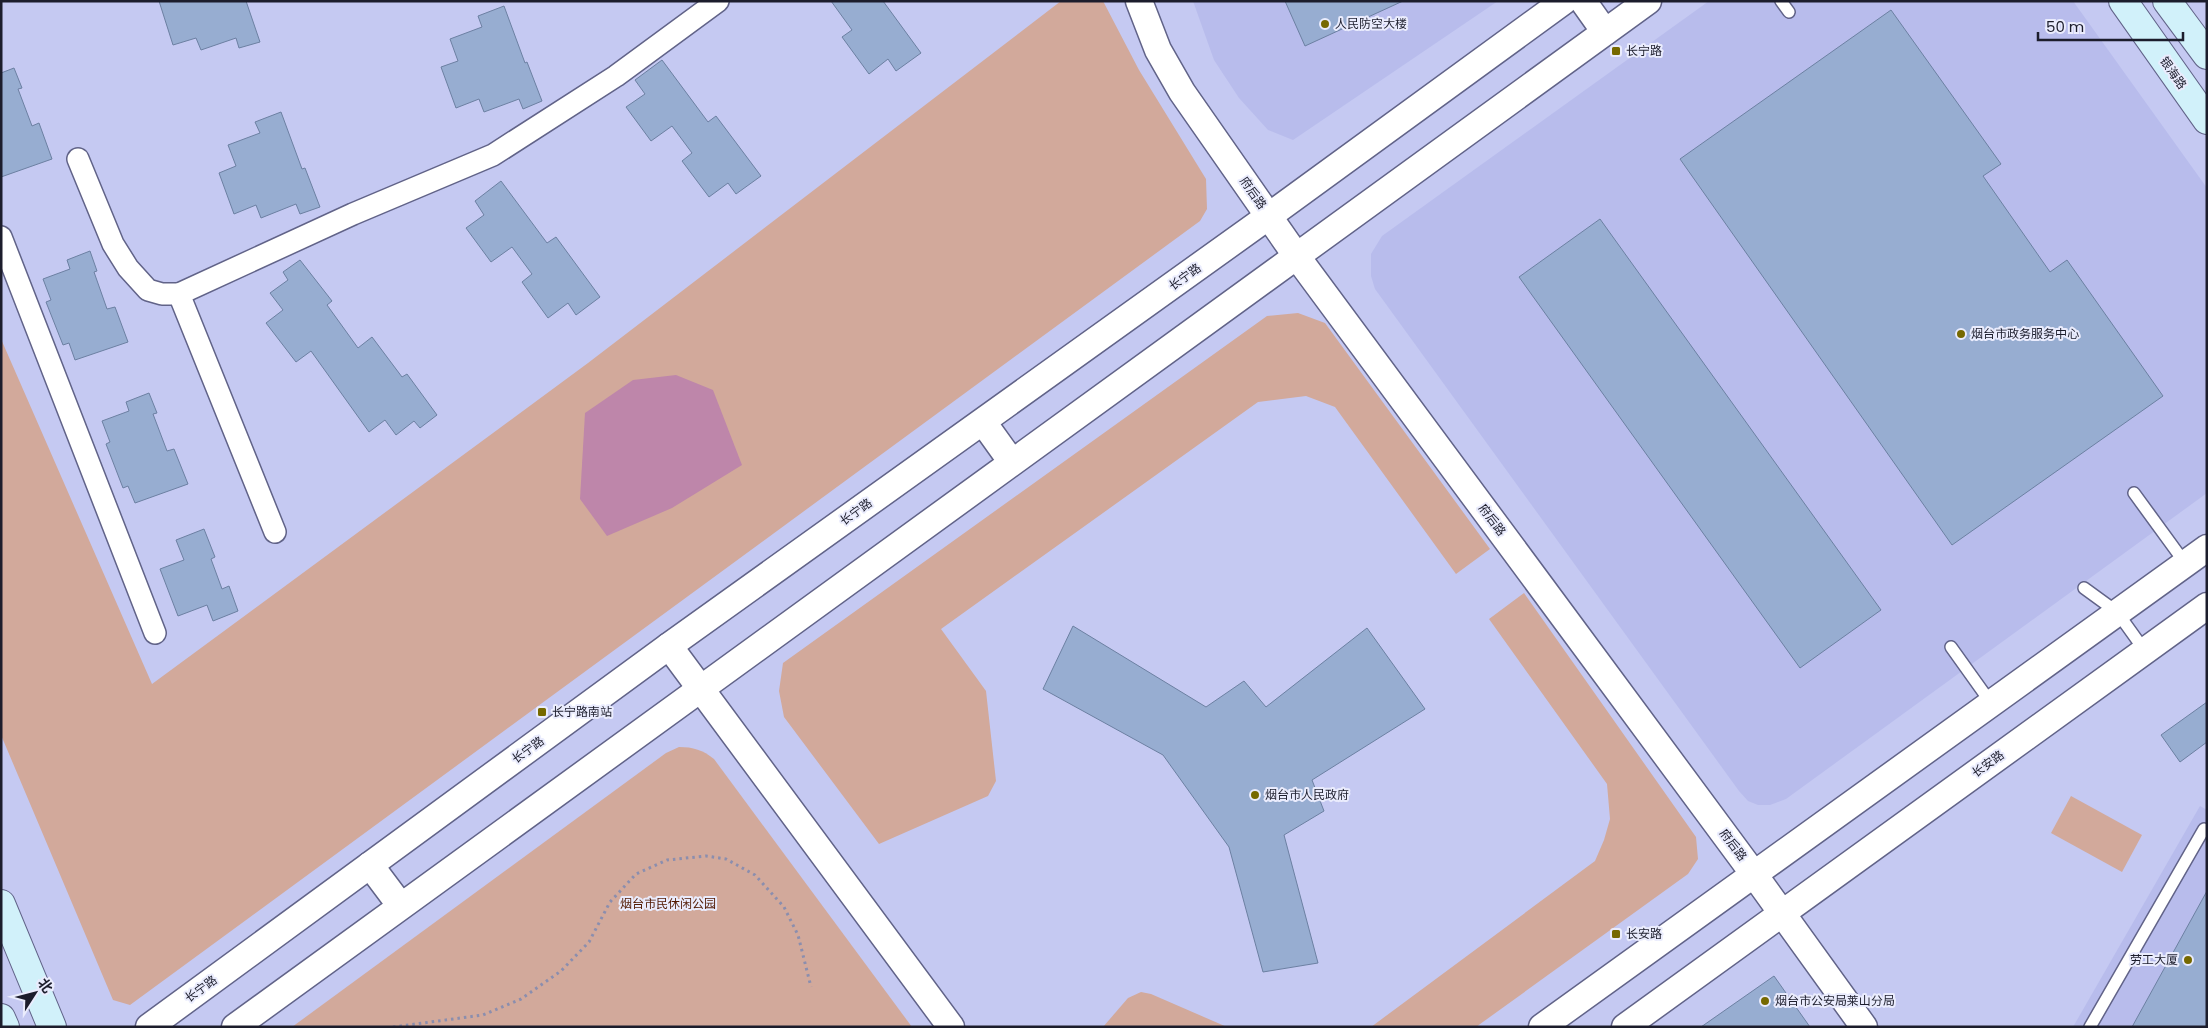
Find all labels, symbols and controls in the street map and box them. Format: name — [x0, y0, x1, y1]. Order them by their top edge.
scale bar — [2038, 10, 2183, 42]
place label: 人民防空大楼 — [1335, 15, 1407, 32]
text: 50 m — [2046, 16, 2084, 37]
marker: 人民防空大楼 — [1319, 18, 1331, 30]
place label: 长宁路 — [1626, 42, 1662, 59]
marker: 长宁路 — [1610, 45, 1622, 57]
street label: 银海路 — [2156, 53, 2191, 92]
street label: 府后路 — [1236, 173, 1271, 212]
street label: 长宁路 — [1165, 259, 1204, 294]
place label: 烟台市政务服务中心 — [1971, 325, 2079, 342]
marker: 烟台市政务服务中心 — [1955, 328, 1967, 340]
street label: 长宁路 — [836, 494, 875, 529]
street label: 府后路 — [1475, 500, 1510, 539]
place label: 长宁路南站 — [552, 703, 612, 720]
marker: 长宁路南站 — [536, 706, 548, 718]
street label: 长宁路 — [508, 732, 547, 767]
street label: 长安路 — [1968, 746, 2007, 781]
place label: 烟台市人民政府 — [1265, 786, 1349, 803]
marker: 烟台市人民政府 — [1249, 789, 1261, 801]
street label: 府后路 — [1716, 825, 1751, 864]
park label: 烟台市民休闲公园 — [620, 895, 716, 912]
place label: 长安路 — [1626, 925, 1662, 942]
marker: 长安路 — [1610, 928, 1622, 940]
place label: 劳工大厦 — [2130, 951, 2178, 968]
marker: 劳工大厦 — [2182, 954, 2194, 966]
north arrow — [10, 968, 60, 1018]
street label: 长宁路 — [181, 971, 220, 1006]
text: 北 — [33, 974, 58, 997]
place label: 烟台市公安局莱山分局 — [1775, 992, 1895, 1009]
marker: 烟台市公安局莱山分局 — [1759, 995, 1771, 1007]

